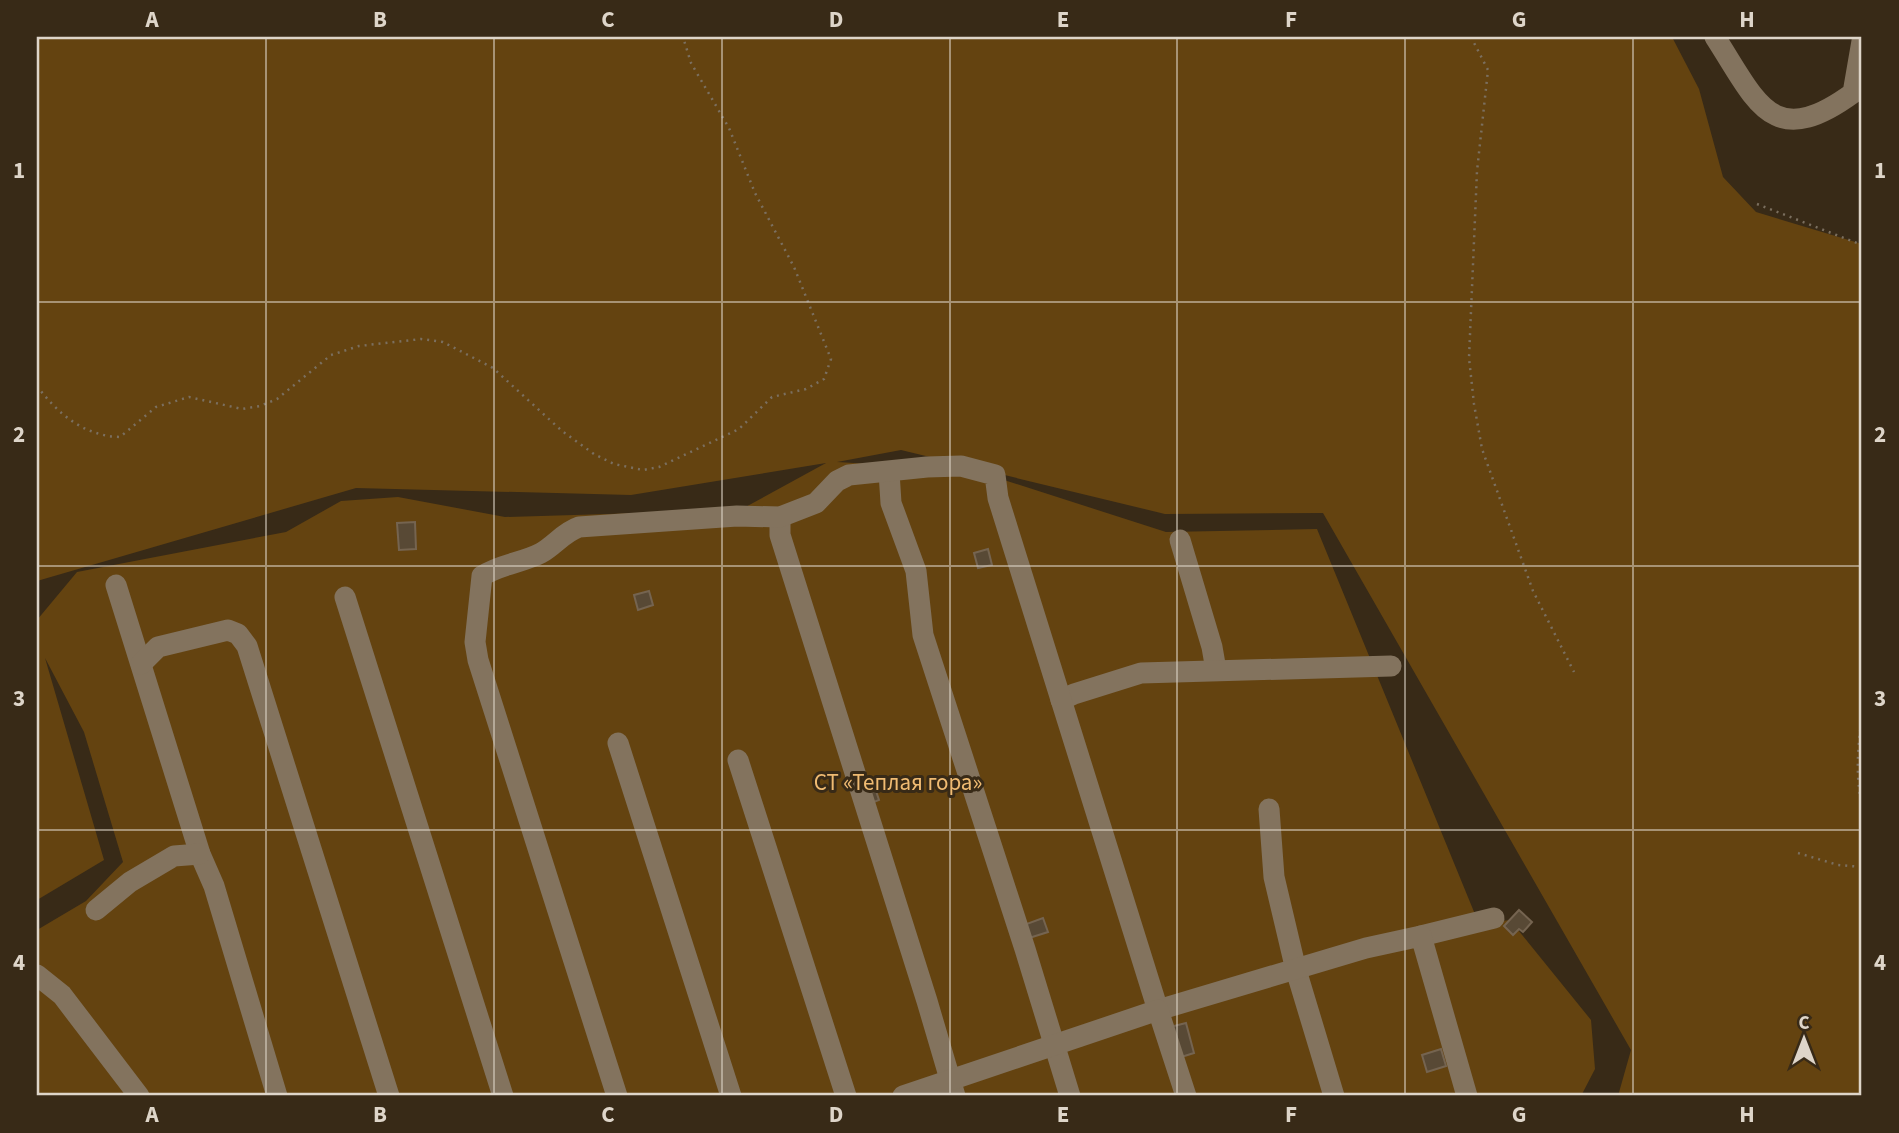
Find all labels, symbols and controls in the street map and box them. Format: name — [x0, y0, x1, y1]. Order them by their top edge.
text: A — [144, 3, 159, 36]
text: B — [373, 3, 387, 36]
text: C — [601, 3, 615, 36]
text: D — [829, 3, 843, 36]
text: E — [1057, 3, 1069, 36]
text: F — [1285, 3, 1297, 36]
text: G — [1512, 3, 1526, 36]
text: H — [1739, 3, 1755, 36]
text: 1 — [13, 154, 25, 187]
text: 1 — [1874, 154, 1886, 187]
text: 2 — [13, 418, 25, 451]
text: 2 — [1874, 418, 1886, 451]
text: 3 — [13, 682, 25, 715]
text: 3 — [1874, 682, 1886, 715]
park label: СТ «Теплая гора» — [814, 766, 982, 799]
text: 4 — [13, 946, 25, 979]
text: 4 — [1874, 946, 1886, 979]
north arrow — [1770, 1004, 1840, 1074]
text: С — [1798, 1010, 1810, 1037]
text: A — [144, 1098, 159, 1131]
text: B — [373, 1098, 387, 1131]
text: C — [601, 1098, 615, 1131]
text: D — [829, 1098, 843, 1131]
text: E — [1057, 1098, 1069, 1131]
text: F — [1285, 1098, 1297, 1131]
text: G — [1512, 1098, 1526, 1131]
text: H — [1739, 1098, 1755, 1131]

